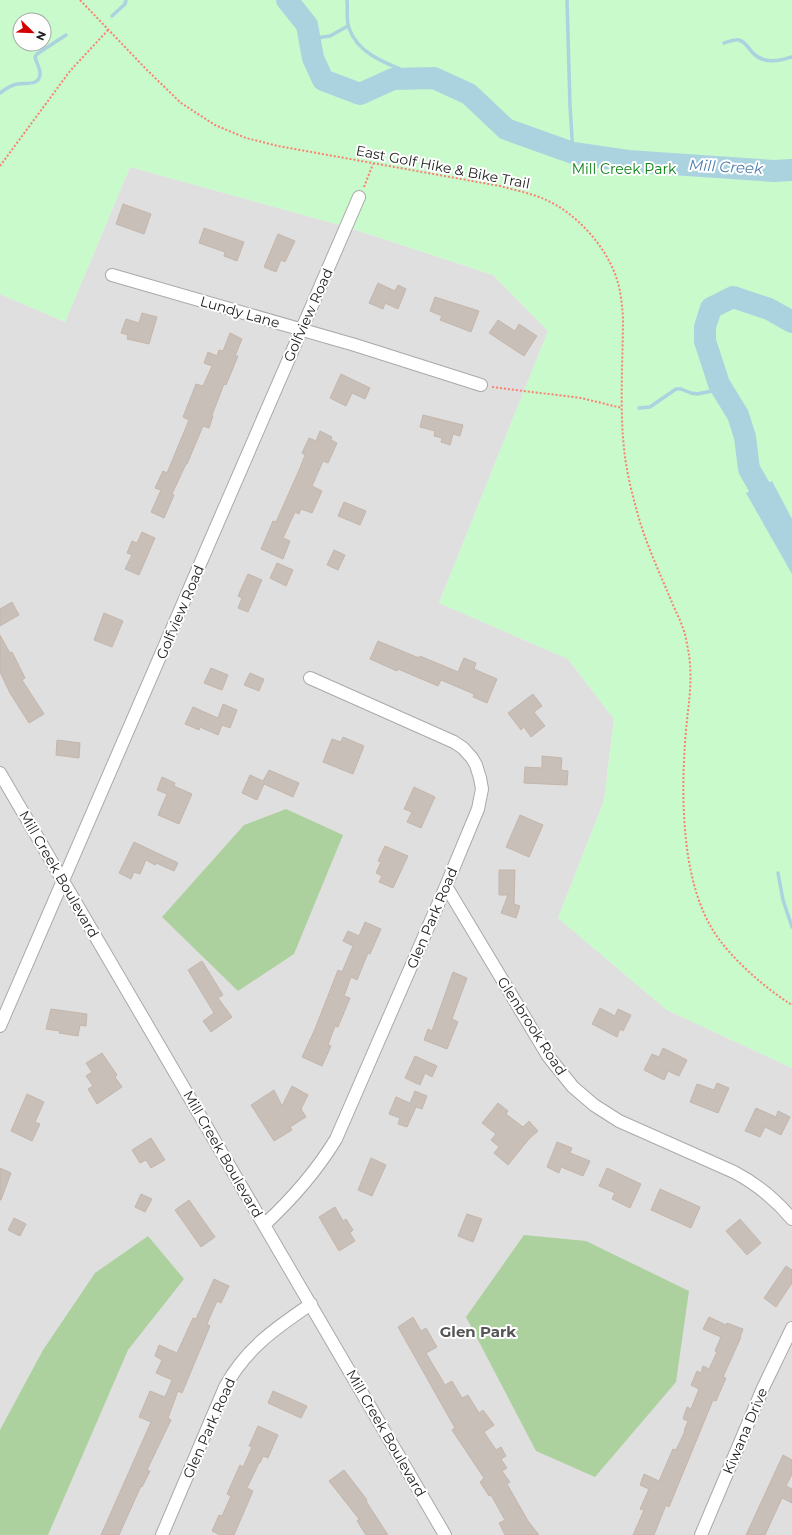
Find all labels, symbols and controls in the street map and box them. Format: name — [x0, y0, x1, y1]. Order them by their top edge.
north arrow — [12, 12, 52, 52]
text: N — [33, 29, 49, 43]
street label: East Golf Hike & Bike Trail — [354, 141, 532, 193]
water label: Mill Creek — [689, 155, 765, 178]
park label: Mill Creek Park — [572, 160, 677, 178]
street label: Golfview Road — [279, 265, 337, 365]
street label: Lundy Lane — [198, 292, 282, 332]
street label: Golfview Road — [152, 562, 208, 662]
street label: Mill Creek Boulevard — [15, 807, 103, 941]
street label: Glen Park Road — [403, 865, 461, 971]
street label: Glenbrook Road — [494, 973, 570, 1079]
street label: Mill Creek Boulevard — [179, 1087, 267, 1221]
district label: Glen Park — [440, 1322, 516, 1341]
street label: Mill Creek Boulevard — [342, 1366, 430, 1500]
street label: Glen Park Road — [179, 1375, 239, 1481]
street label: Kiwana Drive — [719, 1385, 771, 1477]

